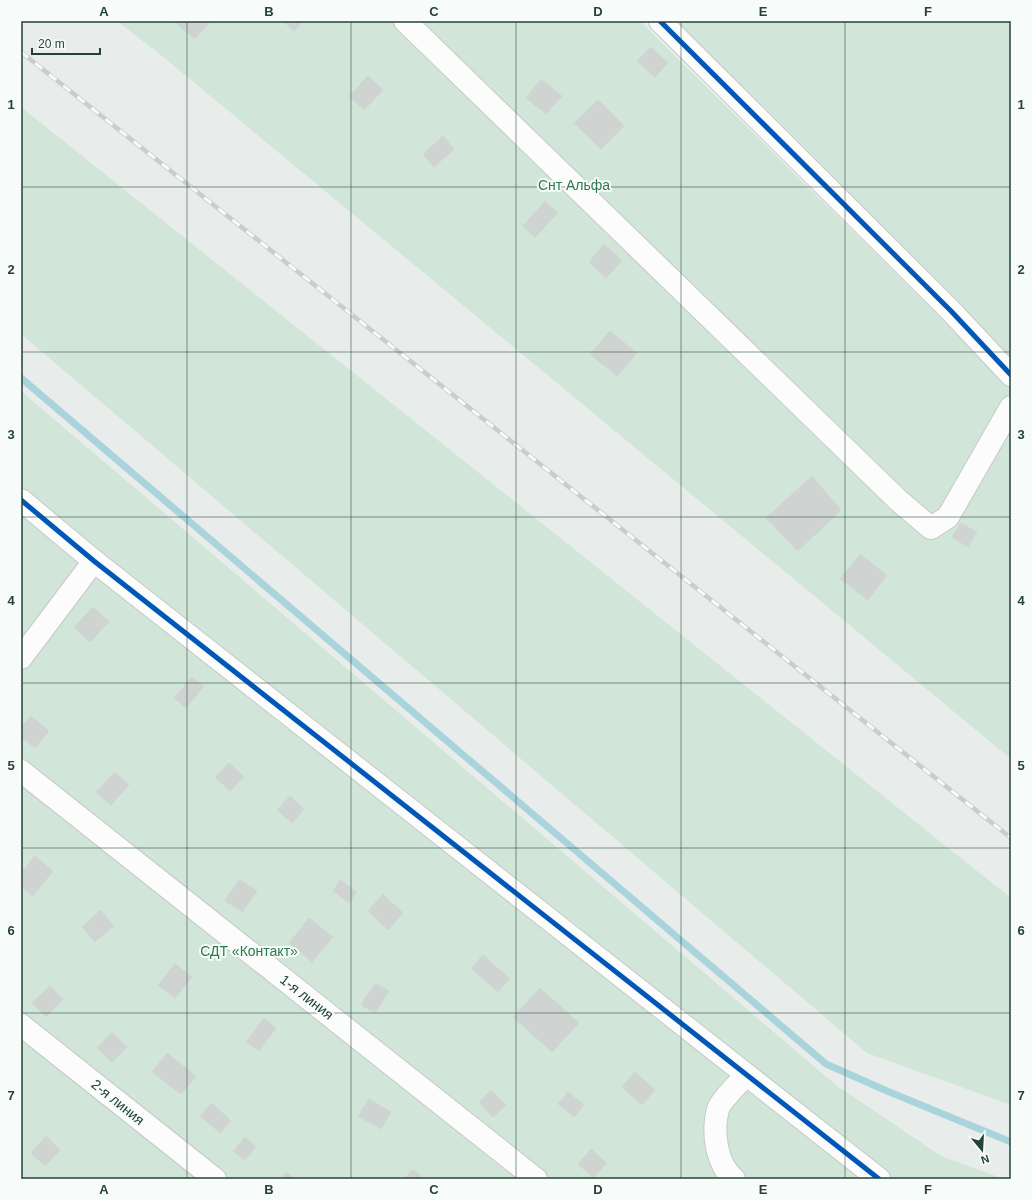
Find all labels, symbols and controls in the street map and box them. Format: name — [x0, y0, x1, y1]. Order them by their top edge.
text: A — [99, 4, 109, 19]
text: B — [264, 4, 274, 19]
text: C — [429, 4, 439, 19]
text: D — [593, 4, 603, 19]
text: E — [759, 4, 768, 19]
text: F — [924, 4, 932, 19]
scale bar — [32, 30, 100, 56]
text: 20 m — [38, 37, 65, 51]
text: 1 — [7, 97, 15, 112]
text: 1 — [1017, 97, 1025, 112]
park label: Снт Альфа — [538, 177, 610, 193]
text: 2 — [7, 262, 15, 277]
text: 2 — [1017, 262, 1025, 277]
text: 3 — [7, 427, 15, 442]
text: 3 — [1017, 427, 1025, 442]
text: 4 — [7, 593, 15, 608]
text: 4 — [1017, 593, 1025, 608]
text: 5 — [7, 758, 15, 773]
text: 5 — [1017, 758, 1025, 773]
text: 6 — [7, 923, 15, 938]
text: 6 — [1017, 923, 1025, 938]
park label: СДТ «Контакт» — [200, 943, 298, 959]
street label: 1-я линия — [277, 971, 337, 1023]
street label: 2-я линия — [88, 1076, 148, 1128]
text: 7 — [7, 1088, 15, 1103]
text: 7 — [1017, 1088, 1025, 1103]
north arrow — [962, 1130, 1002, 1170]
text: N — [979, 1153, 991, 1166]
text: A — [99, 1182, 109, 1197]
text: B — [264, 1182, 274, 1197]
text: C — [429, 1182, 439, 1197]
text: D — [593, 1182, 603, 1197]
text: E — [759, 1182, 768, 1197]
text: F — [924, 1182, 932, 1197]

